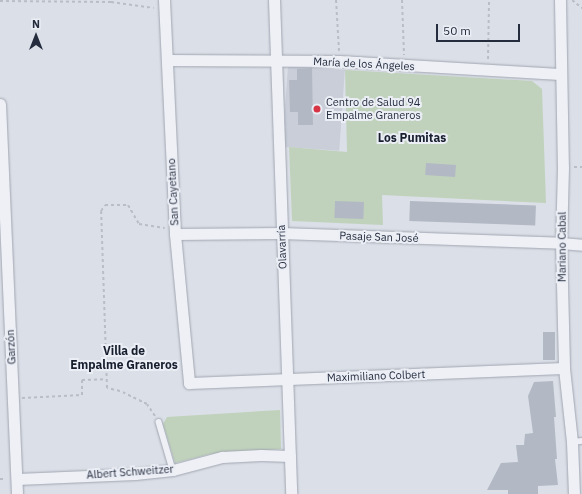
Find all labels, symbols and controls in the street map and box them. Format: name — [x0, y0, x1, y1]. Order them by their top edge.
north arrow — [16, 16, 56, 56]
scale bar — [438, 16, 522, 42]
text: N — [32, 17, 40, 31]
text: 50 m — [443, 23, 471, 38]
street label: María de los Ángeles — [313, 55, 415, 73]
place label: Centro de Salud 94 Empalme Graneros — [326, 96, 421, 122]
marker: Centro de Salud 94 Empalme Graneros — [311, 103, 323, 115]
district label: Los Pumitas — [378, 131, 446, 145]
street label: San Cayetano — [165, 158, 181, 226]
street label: Mariano Cabal — [555, 212, 569, 282]
street label: Olavarría — [275, 225, 289, 269]
street label: Pasaje San José — [339, 229, 419, 245]
street label: Garzón — [3, 329, 19, 365]
district label: Villa de Empalme Graneros — [70, 344, 178, 372]
street label: Maximiliano Colbert — [327, 368, 425, 384]
street label: Albert Schweitzer — [86, 462, 174, 482]

